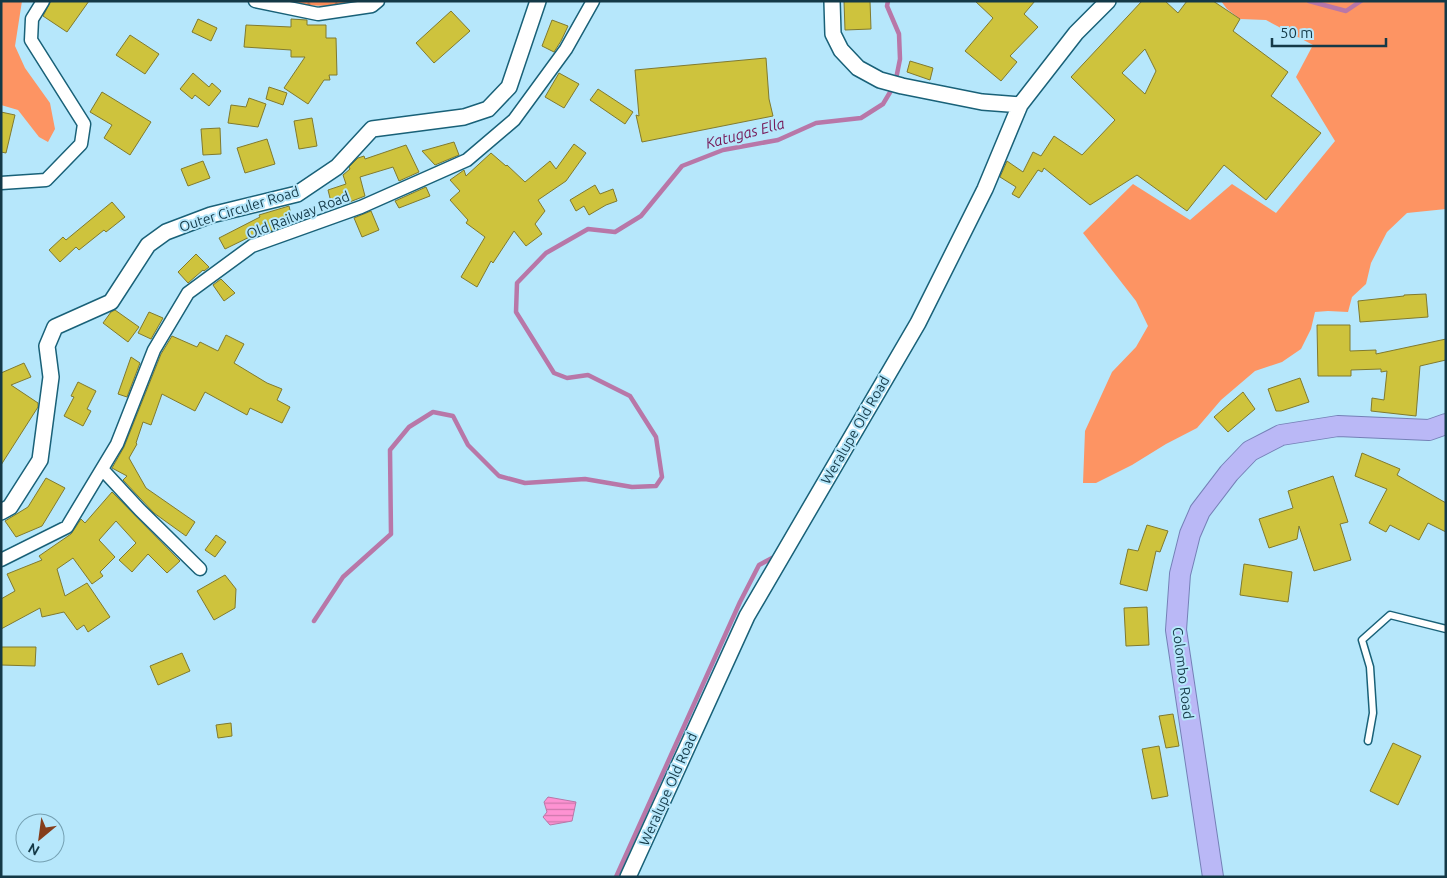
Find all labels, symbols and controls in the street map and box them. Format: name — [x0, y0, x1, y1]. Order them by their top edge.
scale bar — [1272, 15, 1386, 47]
text: 50 m — [1280, 24, 1313, 41]
water label: Katugas Ella — [704, 114, 786, 152]
street label: Outer Circuler Road — [177, 183, 301, 235]
street label: Old Railway Road — [244, 188, 352, 242]
street label: Weralupe Old Road — [818, 373, 892, 487]
street label: Colombo Road — [1169, 626, 1197, 720]
street label: Weralupe Old Road — [636, 730, 700, 848]
north arrow — [15, 813, 65, 863]
text: N — [25, 840, 42, 859]

